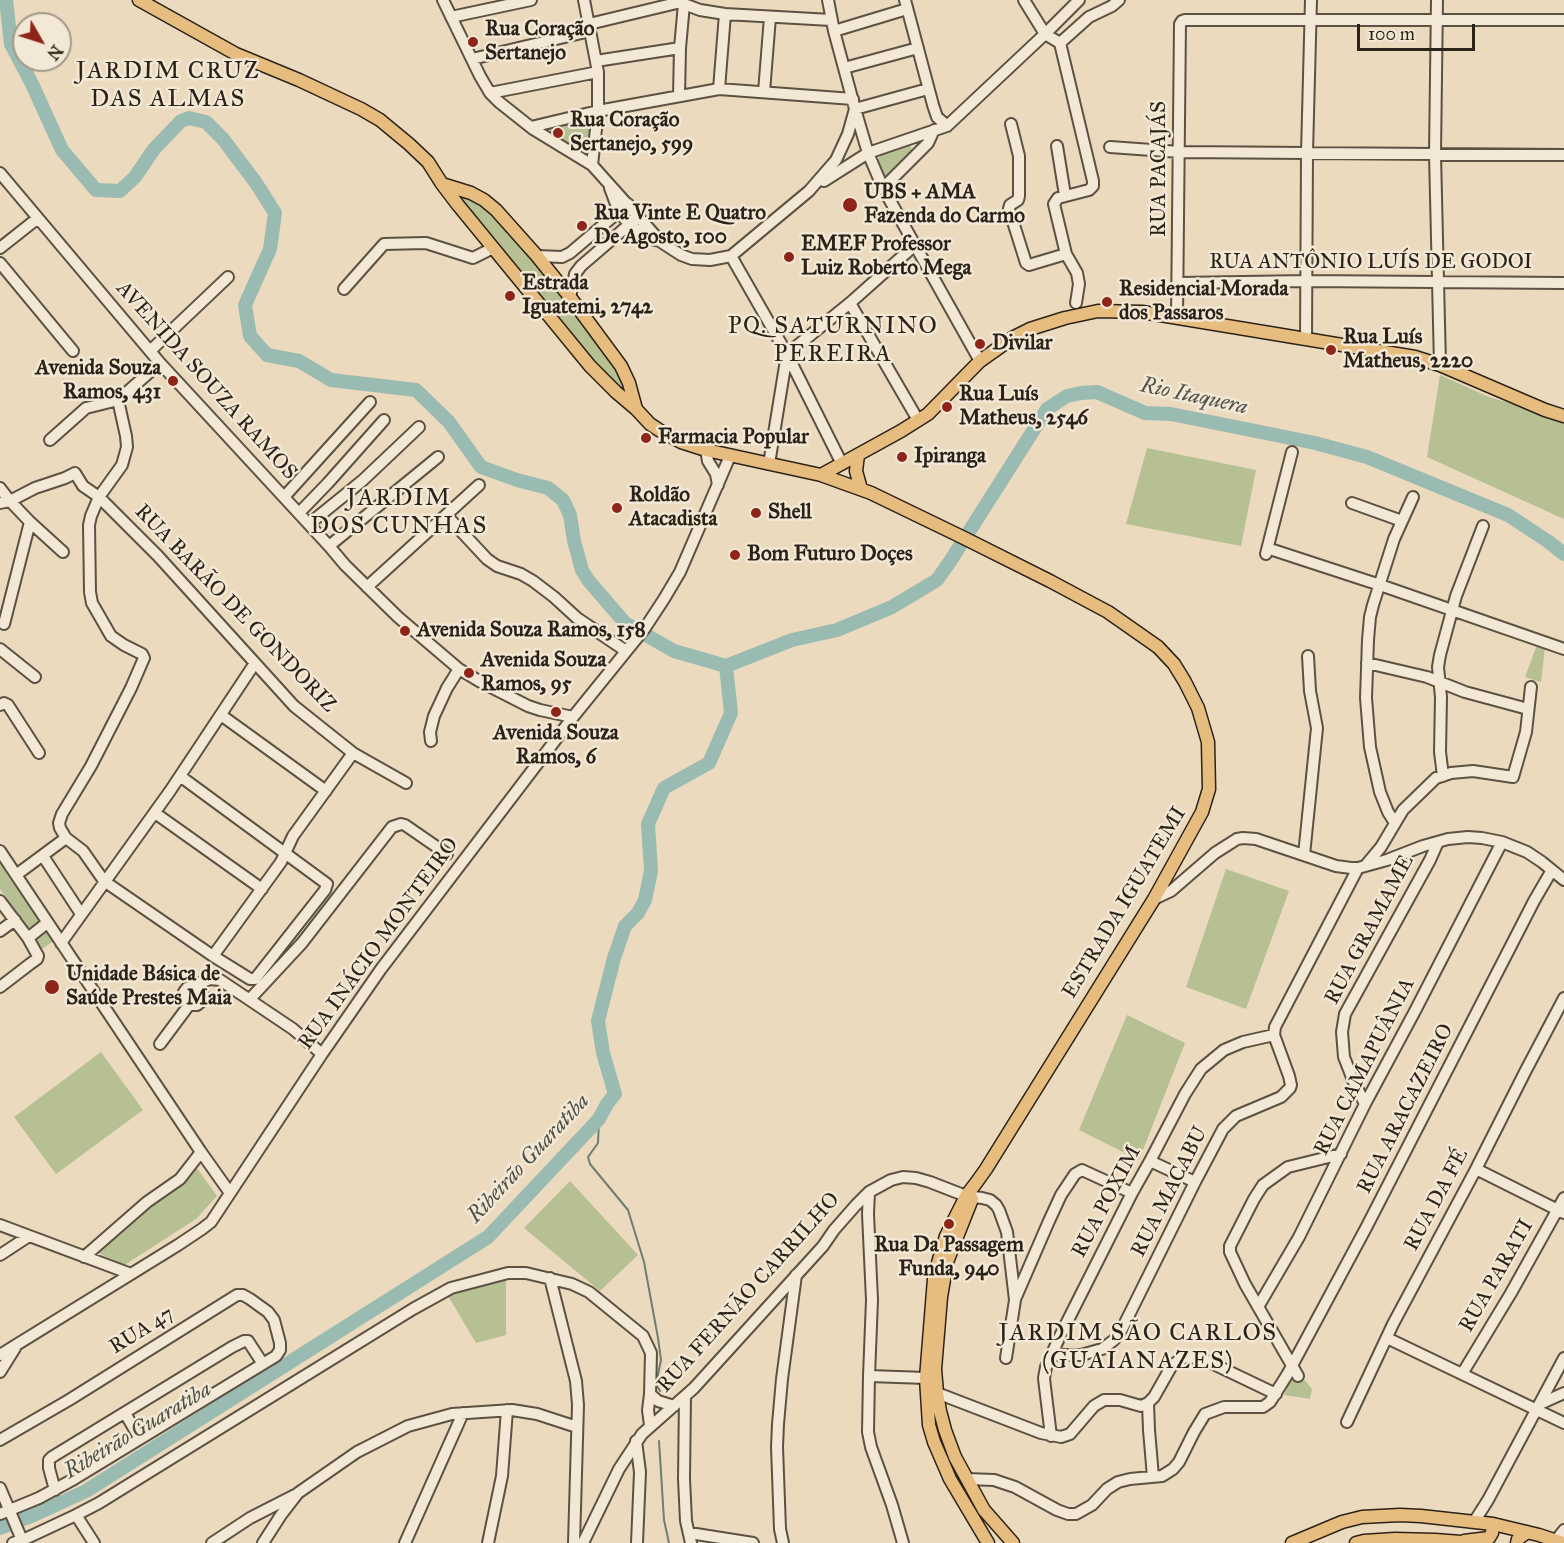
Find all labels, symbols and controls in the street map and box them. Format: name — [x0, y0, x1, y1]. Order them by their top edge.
north arrow — [12, 12, 72, 72]
scale bar — [1360, 12, 1478, 50]
place label: Rua Coração Sertanejo — [485, 17, 594, 67]
text: 100 m — [1368, 23, 1415, 45]
marker: Rua Coração Sertanejo — [466, 35, 480, 49]
text: N — [43, 41, 66, 64]
district label: JARDIM CRUZ DAS ALMAS — [76, 58, 260, 114]
street label: RUA PACAJÁS — [1147, 101, 1173, 237]
place label: Rua Coração Sertanejo, 599 — [570, 108, 693, 158]
marker: Rua Coração Sertanejo, 599 — [551, 126, 565, 140]
place label: UBS + AMA Fazenda do Carmo — [864, 180, 1025, 230]
marker: UBS + AMA Fazenda do Carmo — [841, 196, 859, 214]
place label: Rua Vinte E Quatro De Agosto, 100 — [594, 201, 766, 251]
marker: Rua Vinte E Quatro De Agosto, 100 — [575, 219, 589, 233]
place label: EMEF Professor Luiz Roberto Mega — [801, 232, 971, 282]
marker: EMEF Professor Luiz Roberto Mega — [782, 250, 796, 264]
street label: RUA ANTÔNIO LUÍS DE GODOI — [1209, 250, 1533, 276]
place label: Estrada Iguatemi, 2742 — [522, 271, 653, 321]
street label: AVENIDA SOUZA RAMOS — [110, 277, 302, 485]
place label: Residencial Morada dos Passaros — [1119, 277, 1288, 327]
marker: Estrada Iguatemi, 2742 — [503, 289, 517, 303]
marker: Residencial Morada dos Passaros — [1100, 295, 1114, 309]
district label: PQ. SATURNINO PEREIRA — [728, 313, 938, 369]
place label: Rua Luís Matheus, 2220 — [1343, 325, 1473, 375]
place label: Divilar — [992, 331, 1052, 357]
marker: Divilar — [973, 337, 987, 351]
marker: Rua Luís Matheus, 2220 — [1324, 343, 1338, 357]
place label: Avenida Souza Ramos, 431 — [36, 356, 161, 406]
water label: Rio Itaquera — [1138, 373, 1250, 421]
marker: Avenida Souza Ramos, 431 — [166, 374, 180, 388]
place label: Rua Luís Matheus, 2546 — [959, 382, 1088, 432]
marker: Rua Luís Matheus, 2546 — [940, 400, 954, 414]
place label: Farmacia Popular — [658, 425, 809, 451]
marker: Farmacia Popular — [639, 431, 653, 445]
place label: Ipiranga — [914, 444, 986, 470]
marker: Ipiranga — [895, 450, 909, 464]
place label: Roldão Atacadista — [629, 483, 717, 533]
district label: JARDIM DOS CUNHAS — [310, 485, 488, 541]
street label: RUA BARÃO DE GONDORIZ — [129, 500, 341, 718]
place label: Shell — [768, 500, 812, 526]
marker: Roldão Atacadista — [610, 501, 624, 515]
marker: Shell — [749, 506, 763, 520]
place label: Bom Futuro Doçes — [747, 542, 913, 568]
marker: Bom Futuro Doçes — [728, 548, 742, 562]
place label: Avenida Souza Ramos, 158 — [417, 618, 646, 644]
marker: Avenida Souza Ramos, 158 — [398, 624, 412, 638]
place label: Avenida Souza Ramos, 95 — [481, 648, 606, 698]
marker: Avenida Souza Ramos, 95 — [462, 666, 476, 680]
marker: Avenida Souza Ramos, 6 — [549, 705, 563, 719]
place label: Avenida Souza Ramos, 6 — [493, 721, 619, 771]
street label: ESTRADA IGUATEMI — [1058, 803, 1192, 1003]
street label: RUA INÁCIO MONTEIRO — [294, 833, 464, 1055]
street label: RUA GRAMAME — [1320, 851, 1420, 1009]
place label: Unidade Básica de Saúde Prestes Maia — [66, 962, 232, 1012]
street label: RUA CAMAPUÂNIA — [1309, 974, 1421, 1160]
marker: Unidade Básica de Saúde Prestes Maia — [43, 978, 61, 996]
street label: RUA ARACAZEIRO — [1352, 1020, 1460, 1198]
water label: Ribeirão Guaratiba — [462, 1089, 596, 1229]
street label: RUA MACABU — [1126, 1123, 1214, 1261]
street label: RUA POXIM — [1067, 1142, 1147, 1262]
street label: RUA DA FÉ — [1400, 1145, 1474, 1255]
street label: RUA FERNÃO CARRILHO — [653, 1188, 845, 1398]
street label: RUA PARATI — [1455, 1215, 1539, 1337]
marker: Rua Da Passagem Funda, 940 — [942, 1217, 956, 1231]
place label: Rua Da Passagem Funda, 940 — [874, 1233, 1024, 1283]
street label: RUA 47 — [105, 1302, 179, 1360]
district label: JARDIM SÃO CARLOS (GUAIANAZES) — [999, 1320, 1277, 1376]
water label: Ribeirão Guaratiba — [60, 1377, 216, 1485]

